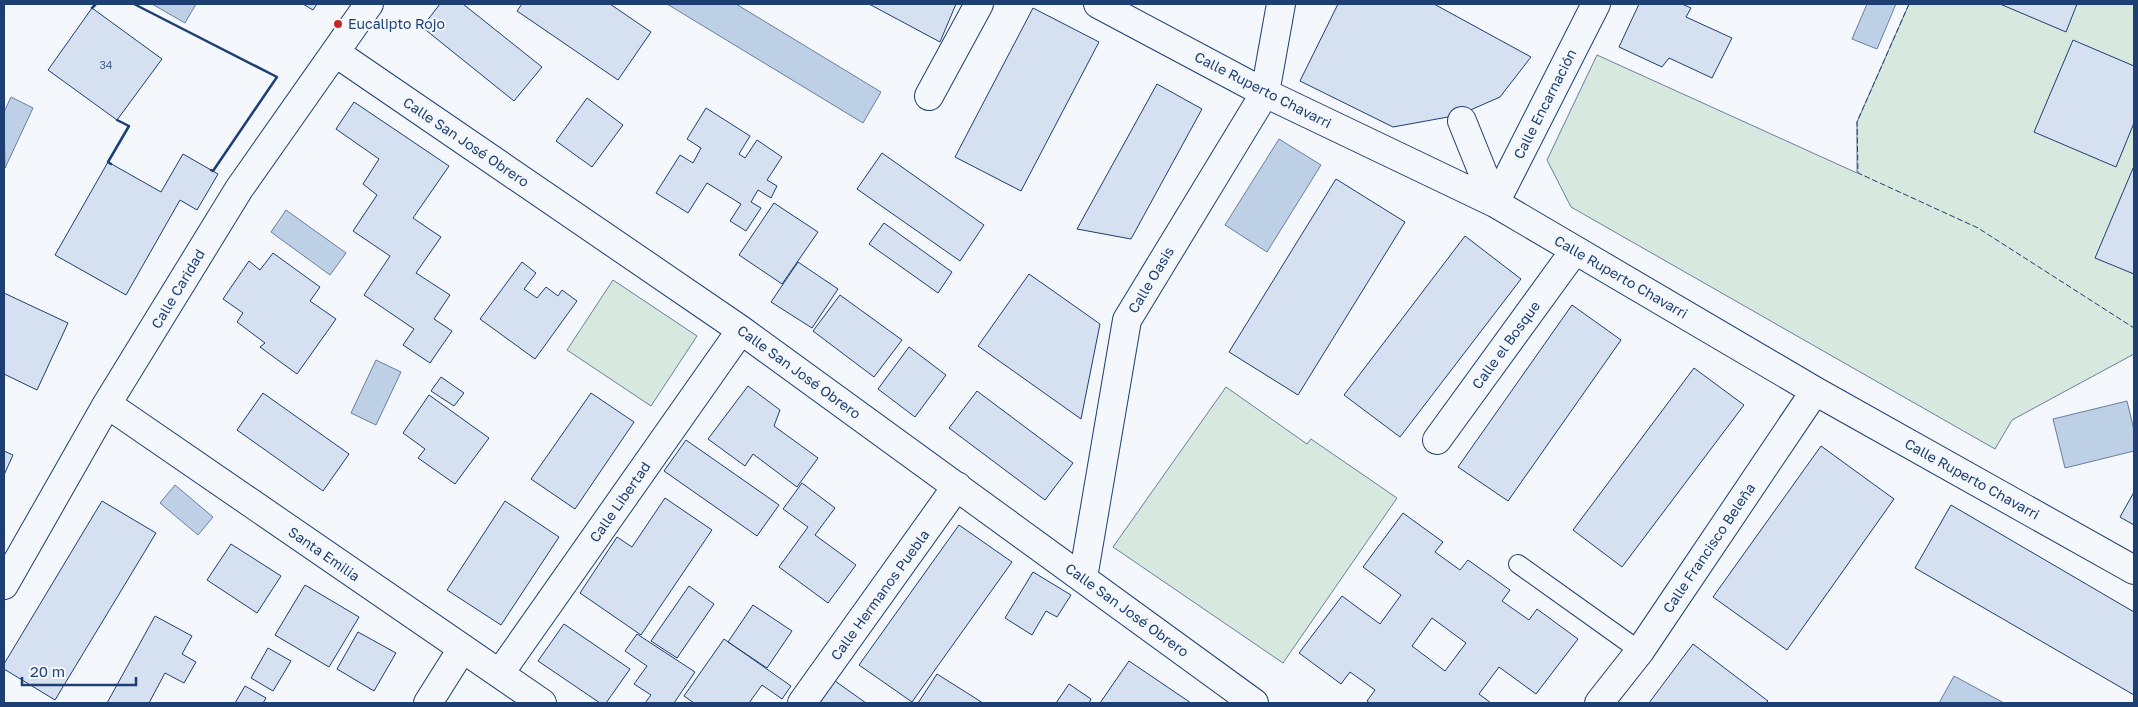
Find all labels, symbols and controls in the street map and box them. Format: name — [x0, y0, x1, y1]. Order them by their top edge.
place label: Eucalipto Rojo — [348, 15, 445, 32]
marker: Eucalipto Rojo — [332, 18, 344, 30]
street label: Calle Encarnación — [1510, 46, 1580, 162]
street label: Calle Ruperto Chavarri — [1192, 48, 1334, 131]
house number: 34 — [99, 58, 113, 71]
street label: Calle San José Obrero — [400, 93, 532, 190]
street label: Calle Ruperto Chavarri — [1551, 231, 1691, 322]
street label: Calle Oasis — [1124, 243, 1177, 316]
street label: Calle Caridad — [147, 246, 208, 332]
street label: Calle el Bosque — [1468, 297, 1543, 392]
street label: Calle San José Obrero — [734, 321, 864, 422]
street label: Calle Ruperto Chavarri — [1902, 434, 2043, 523]
street label: Calle Libertad — [586, 458, 654, 545]
street label: Calle Francisco Beleña — [1659, 480, 1758, 616]
street label: Santa Emilia — [285, 523, 363, 584]
street label: Calle Hermanos Puebla — [827, 526, 933, 663]
street label: Calle San José Obrero — [1062, 559, 1192, 660]
scale bar — [22, 654, 136, 686]
text: 20 m — [30, 662, 65, 680]

